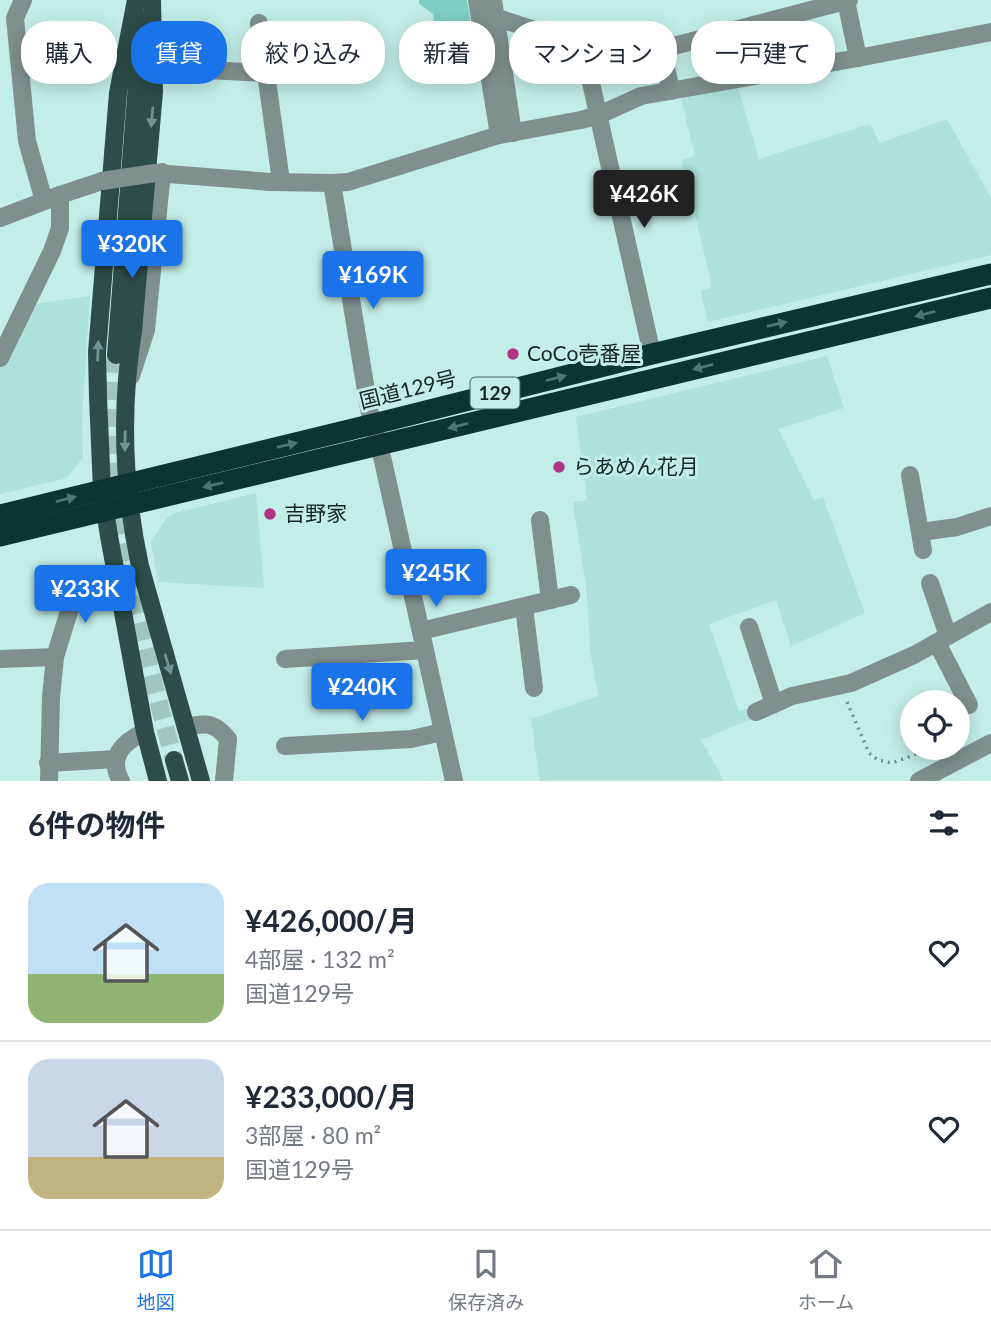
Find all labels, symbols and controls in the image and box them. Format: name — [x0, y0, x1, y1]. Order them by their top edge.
chip: 購入 — [21, 21, 117, 84]
chip: 賃貸 — [131, 21, 227, 84]
chip: 絞り込み — [241, 21, 385, 84]
chip: 新着 — [399, 21, 495, 84]
chip: マンション — [509, 21, 677, 84]
chip: 一戸建て — [691, 21, 835, 84]
one-way arrow — [146, 106, 157, 128]
pin: ¥426K — [595, 170, 693, 230]
text: ¥426K — [609, 179, 679, 207]
pin: ¥320K — [83, 220, 181, 280]
text: ¥320K — [97, 229, 167, 257]
pin: ¥169K — [324, 252, 422, 311]
text: ¥169K — [338, 260, 408, 288]
one-way arrow — [914, 309, 936, 320]
one-way arrow — [766, 319, 788, 330]
one-way arrow — [92, 340, 103, 362]
place label: CoCo壱番屋 — [527, 340, 641, 365]
marker: CoCo壱番屋 — [505, 346, 521, 362]
one-way arrow — [692, 362, 714, 373]
street label: 国道129号 — [356, 364, 459, 413]
one-way arrow — [545, 372, 567, 383]
road number: 129 — [470, 378, 520, 408]
one-way arrow — [447, 421, 469, 432]
one-way arrow — [119, 430, 130, 452]
one-way arrow — [276, 439, 298, 450]
place label: らあめん花月 — [573, 453, 699, 478]
marker: らあめん花月 — [551, 459, 567, 475]
one-way arrow — [202, 480, 224, 491]
one-way arrow — [55, 493, 77, 504]
place label: 吉野家 — [284, 500, 347, 525]
marker: 吉野家 — [262, 506, 278, 522]
pin: ¥245K — [387, 550, 485, 609]
text: ¥245K — [401, 558, 471, 586]
pin: ¥233K — [36, 566, 134, 625]
text: ¥233K — [50, 574, 120, 602]
one-way arrow — [163, 653, 173, 674]
pin: ¥240K — [313, 664, 411, 723]
text: ¥240K — [327, 672, 397, 700]
map controls — [900, 690, 970, 760]
button: locate — [900, 690, 970, 760]
icon: filters — [925, 804, 963, 842]
text: 6件の物件 — [28, 806, 165, 842]
text: ¥426,000/月 — [245, 902, 418, 938]
icon: home — [84, 911, 168, 995]
icon: heart — [925, 934, 963, 972]
text: 4部屋 · 132 m² — [245, 945, 395, 973]
text: 国道129号 — [245, 979, 354, 1007]
text: ¥233,000/月 — [245, 1078, 418, 1114]
icon: home — [84, 1087, 168, 1171]
icon: heart — [925, 1110, 963, 1148]
text: 3部屋 · 80 m² — [245, 1121, 381, 1149]
text: 国道129号 — [245, 1155, 354, 1183]
tab: 地図 — [137, 1245, 175, 1314]
tab: 保存済み — [448, 1245, 524, 1314]
tab: ホーム — [798, 1245, 854, 1314]

